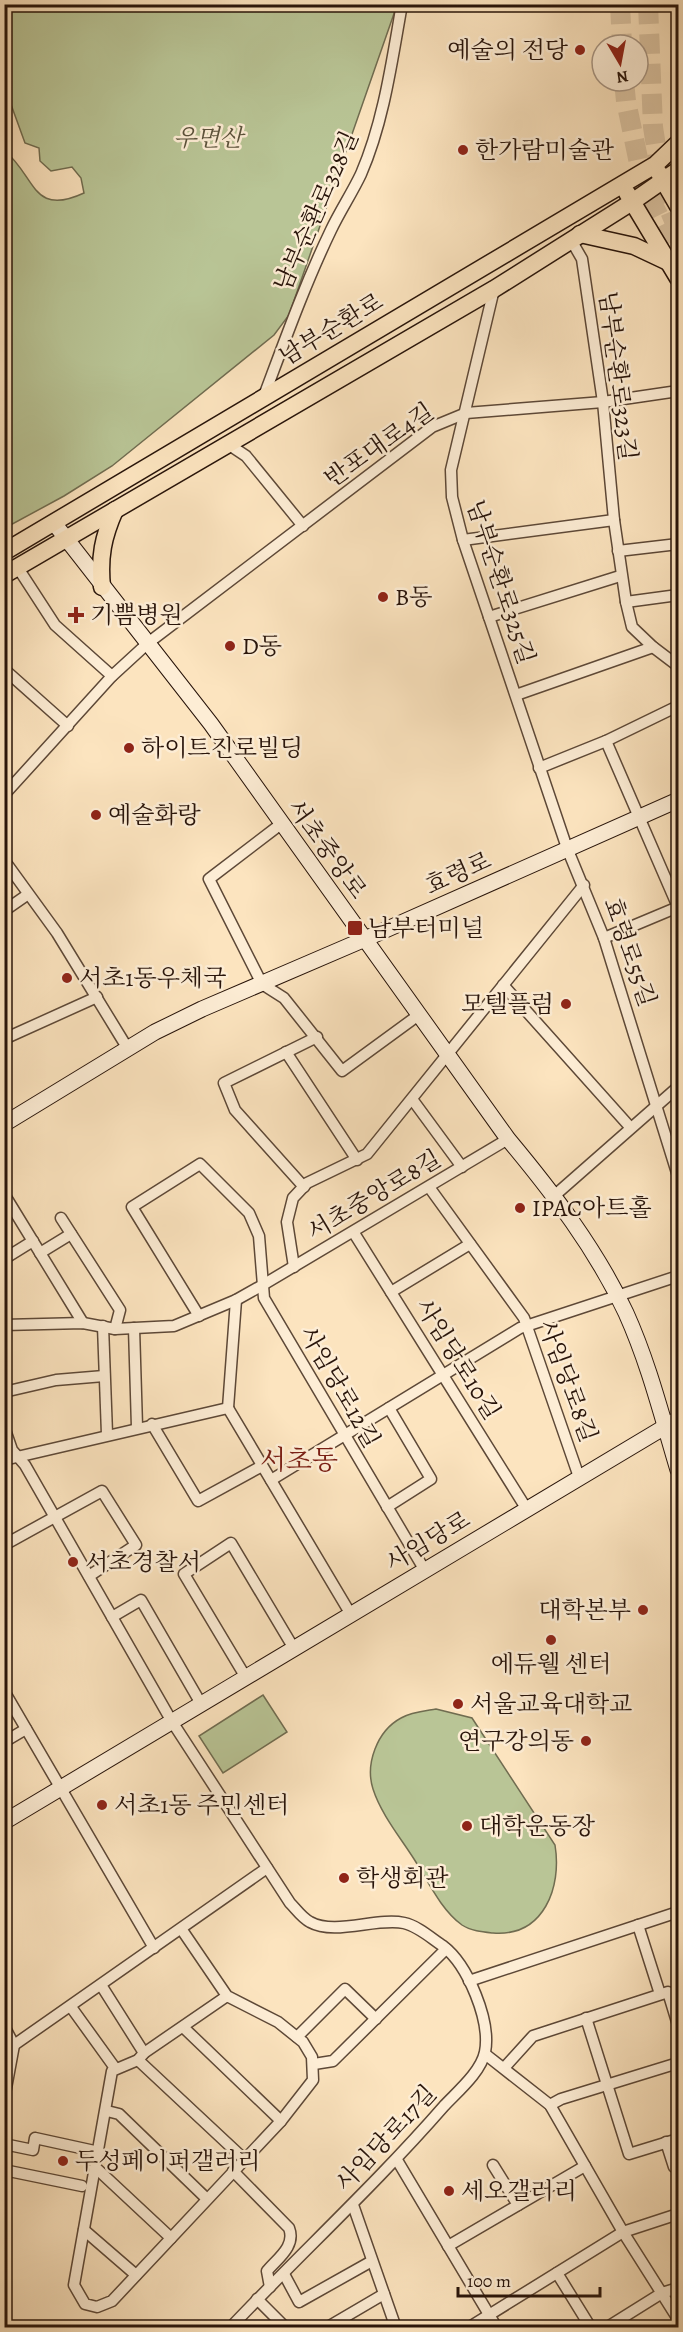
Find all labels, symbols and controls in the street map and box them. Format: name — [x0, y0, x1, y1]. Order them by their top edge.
north arrow — [590, 33, 650, 93]
place label: 예술의 전당 — [447, 34, 569, 66]
marker: 예술의 전당 — [573, 43, 587, 57]
text: N — [614, 65, 630, 89]
park label: 우면산 — [173, 122, 247, 154]
street label: 남부순환로328길 — [266, 126, 366, 296]
place label: 한가람미술관 — [475, 134, 614, 166]
marker: 한가람미술관 — [456, 143, 470, 157]
street label: 남부순환로 — [273, 285, 389, 373]
street label: 남부순환로323길 — [592, 289, 644, 463]
street label: 반포대로4길 — [318, 396, 440, 494]
street label: 남부순환로325길 — [459, 496, 543, 668]
place label: B동 — [395, 581, 433, 613]
marker: B동 — [376, 590, 390, 604]
place label: 기쁨병원 — [90, 599, 183, 631]
marker: 기쁨병원 — [67, 606, 85, 624]
place label: D동 — [242, 630, 282, 662]
marker: D동 — [223, 639, 237, 653]
place label: 하이트진로빌딩 — [141, 732, 303, 764]
marker: 하이트진로빌딩 — [122, 741, 136, 755]
street label: 서초중앙로 — [280, 793, 374, 905]
place label: 예술화랑 — [108, 799, 202, 831]
marker: 예술화랑 — [89, 808, 103, 822]
street label: 효령로 — [420, 844, 496, 902]
street label: 효령로55길 — [596, 893, 664, 1011]
place label: 남부터미널 — [368, 912, 484, 944]
marker: 남부터미널 — [346, 919, 364, 937]
place label: 서초1동우체국 — [79, 962, 226, 994]
marker: 서초1동우체국 — [60, 971, 74, 985]
place label: 모텔플럼 — [461, 988, 554, 1020]
marker: 모텔플럼 — [559, 997, 573, 1011]
street label: 서초중앙로8길 — [301, 1142, 447, 1248]
place label: IPAC아트홀 — [532, 1192, 652, 1224]
marker: IPAC아트홀 — [513, 1201, 527, 1215]
street label: 사임당로10길 — [408, 1292, 508, 1426]
street label: 사임당로8길 — [531, 1316, 605, 1446]
street label: 사임당로12길 — [292, 1320, 388, 1454]
district label: 서초동 — [260, 1442, 338, 1478]
street label: 사임당로 — [380, 1503, 476, 1579]
place label: 서초경찰서 — [85, 1546, 201, 1578]
marker: 서초경찰서 — [66, 1555, 80, 1569]
place label: 대학본부 — [538, 1594, 631, 1626]
marker: 대학본부 — [636, 1603, 650, 1617]
marker: 에듀웰 센터 — [544, 1633, 558, 1647]
place label: 에듀웰 센터 — [491, 1648, 611, 1680]
place label: 서울교육대학교 — [470, 1688, 632, 1720]
marker: 서울교육대학교 — [451, 1697, 465, 1711]
place label: 연구강의동 — [458, 1725, 574, 1757]
marker: 연구강의동 — [579, 1734, 593, 1748]
place label: 서초1동 주민센터 — [114, 1789, 289, 1821]
marker: 서초1동 주민센터 — [95, 1798, 109, 1812]
place label: 대학운동장 — [479, 1810, 596, 1842]
marker: 대학운동장 — [460, 1819, 474, 1833]
place label: 학생회관 — [356, 1862, 449, 1894]
marker: 학생회관 — [337, 1871, 351, 1885]
street label: 사임당로17길 — [329, 2078, 443, 2198]
place label: 두성페이퍼갤러리 — [75, 2145, 260, 2177]
marker: 두성페이퍼갤러리 — [56, 2154, 70, 2168]
place label: 세오갤러리 — [461, 2175, 577, 2207]
marker: 세오갤러리 — [442, 2184, 456, 2198]
scale bar — [458, 2260, 600, 2298]
text: 100 m — [467, 2269, 511, 2293]

